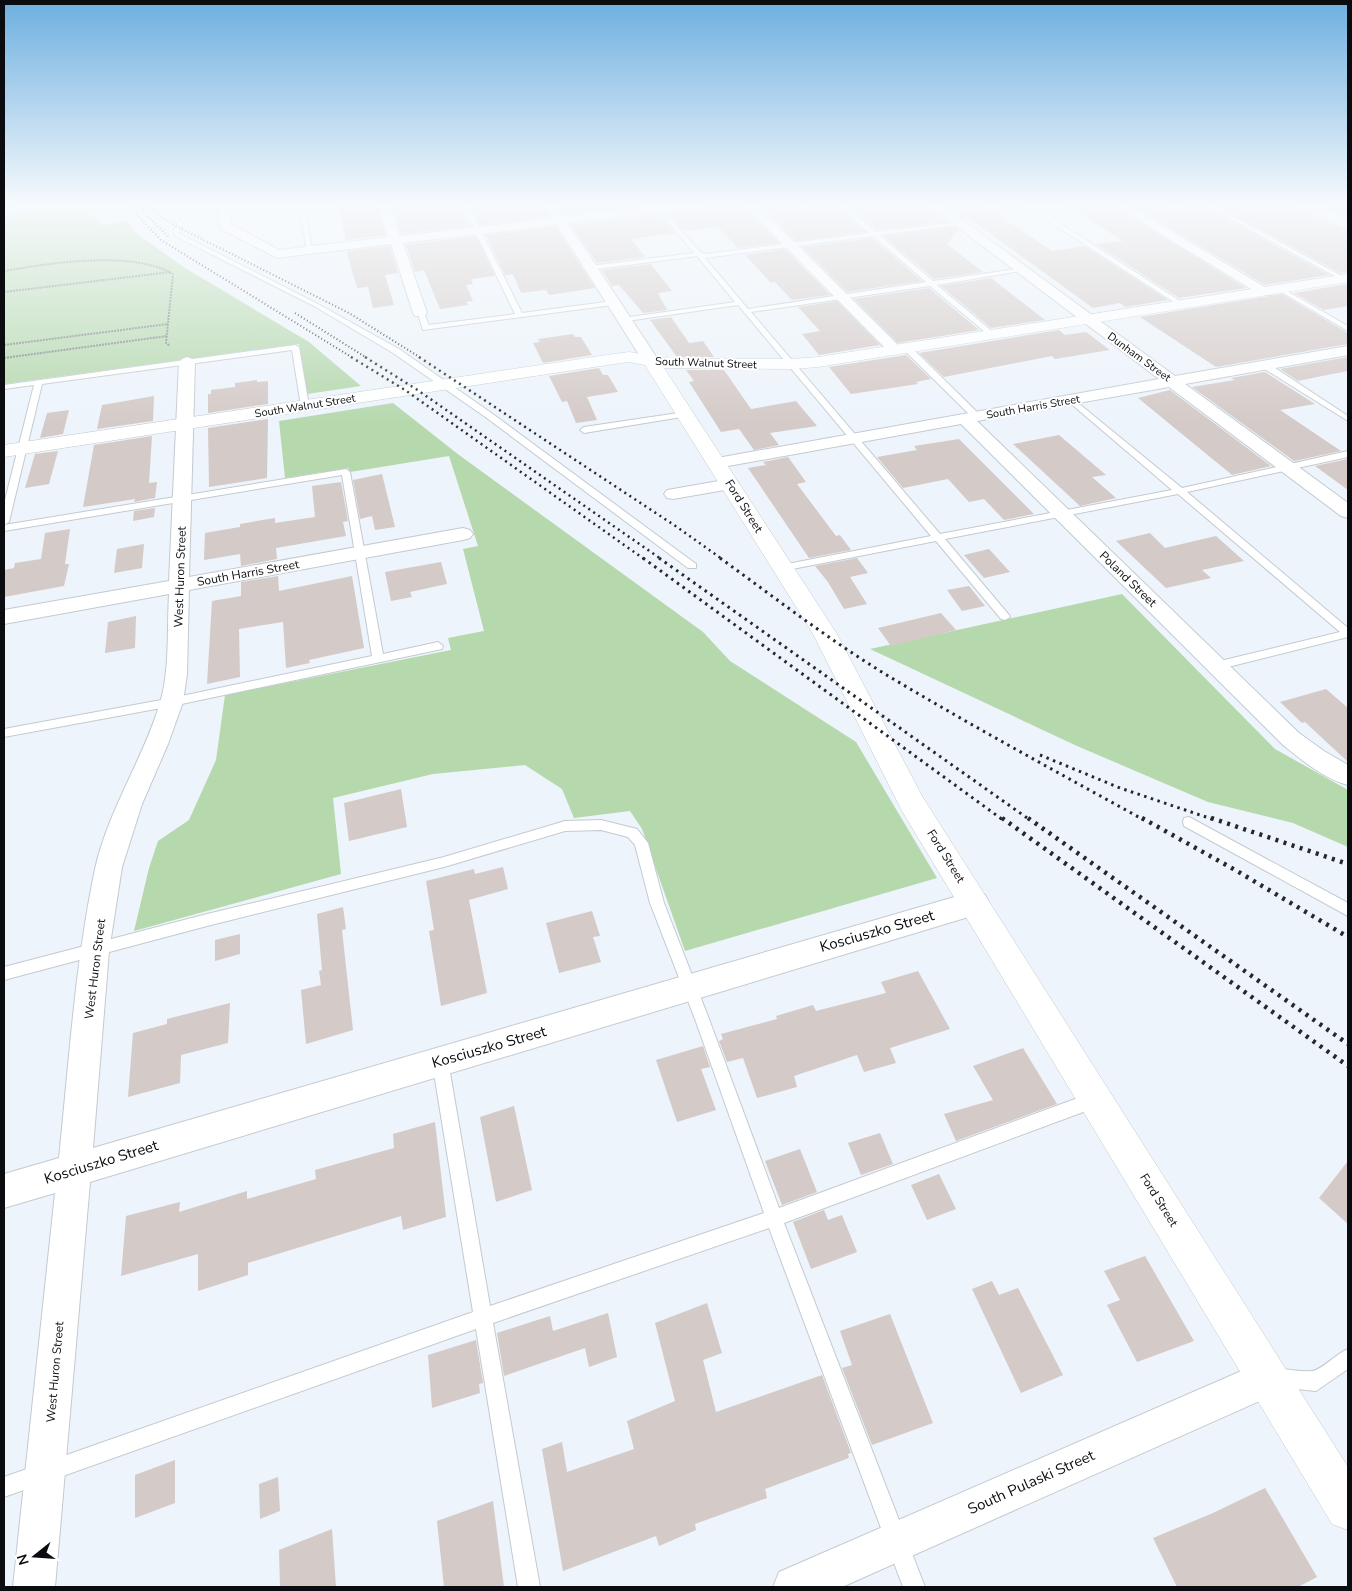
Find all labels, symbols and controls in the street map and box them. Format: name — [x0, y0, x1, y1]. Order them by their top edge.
street label: Dunham Street — [1104, 329, 1174, 385]
street label: South Walnut Street — [655, 354, 757, 372]
street label: South Walnut Street — [254, 391, 357, 421]
street label: South Harris Street — [985, 391, 1081, 423]
street label: Ford Street — [721, 476, 767, 536]
street label: West Huron Street — [170, 525, 190, 628]
street label: Poland Street — [1096, 548, 1161, 611]
street label: South Harris Street — [196, 556, 301, 590]
street label: Ford Street — [923, 826, 969, 886]
street label: Kosciuszko Street — [817, 905, 937, 957]
street label: West Huron Street — [81, 917, 109, 1020]
street label: Kosciuszko Street — [429, 1021, 549, 1073]
street label: Kosciuszko Street — [42, 1135, 161, 1189]
street label: Ford Street — [1136, 1170, 1182, 1230]
street label: West Huron Street — [43, 1320, 67, 1423]
street label: South Pulaski Street — [964, 1445, 1098, 1519]
north arrow — [10, 1531, 60, 1581]
text: N — [12, 1552, 34, 1567]

